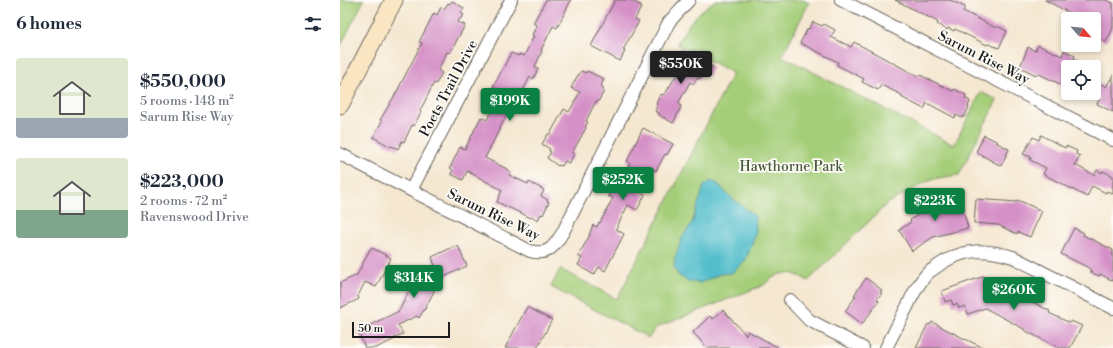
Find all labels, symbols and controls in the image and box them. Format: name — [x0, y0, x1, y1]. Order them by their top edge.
north arrow — [1061, 12, 1101, 52]
map controls — [1061, 12, 1101, 100]
text: 6 homes — [16, 13, 82, 35]
icon: filters — [302, 13, 324, 35]
street label: Sarum Rise Way — [935, 27, 1033, 89]
street label: Poets Trail Drive — [416, 37, 482, 140]
pin: $550K — [653, 51, 709, 85]
text: $550K — [659, 56, 703, 72]
button: locate — [1061, 60, 1101, 100]
text: $550,000 — [140, 71, 226, 93]
icon: home — [48, 74, 96, 122]
pin: $199K — [482, 88, 538, 122]
text: 5 rooms · 148 m² — [140, 93, 234, 109]
text: $199K — [490, 93, 530, 109]
text: Sarum Rise Way — [140, 109, 233, 125]
park label: Hawthorne Park — [740, 158, 843, 176]
pin: $252K — [595, 167, 651, 201]
text: $223,000 — [140, 171, 224, 193]
text: $252K — [602, 172, 644, 188]
icon: home — [48, 174, 96, 222]
street label: Sarum Rise Way — [444, 185, 543, 245]
pin: $223K — [907, 188, 963, 222]
text: 2 rooms · 72 m² — [140, 193, 227, 209]
text: $223K — [914, 193, 956, 209]
text: Ravenswood Drive — [140, 209, 249, 225]
pin: $314K — [386, 265, 442, 299]
text: $314K — [394, 270, 434, 286]
pin: $260K — [986, 277, 1042, 311]
text: $260K — [992, 282, 1036, 298]
scale bar — [352, 320, 450, 339]
text: 50 m — [358, 322, 383, 336]

